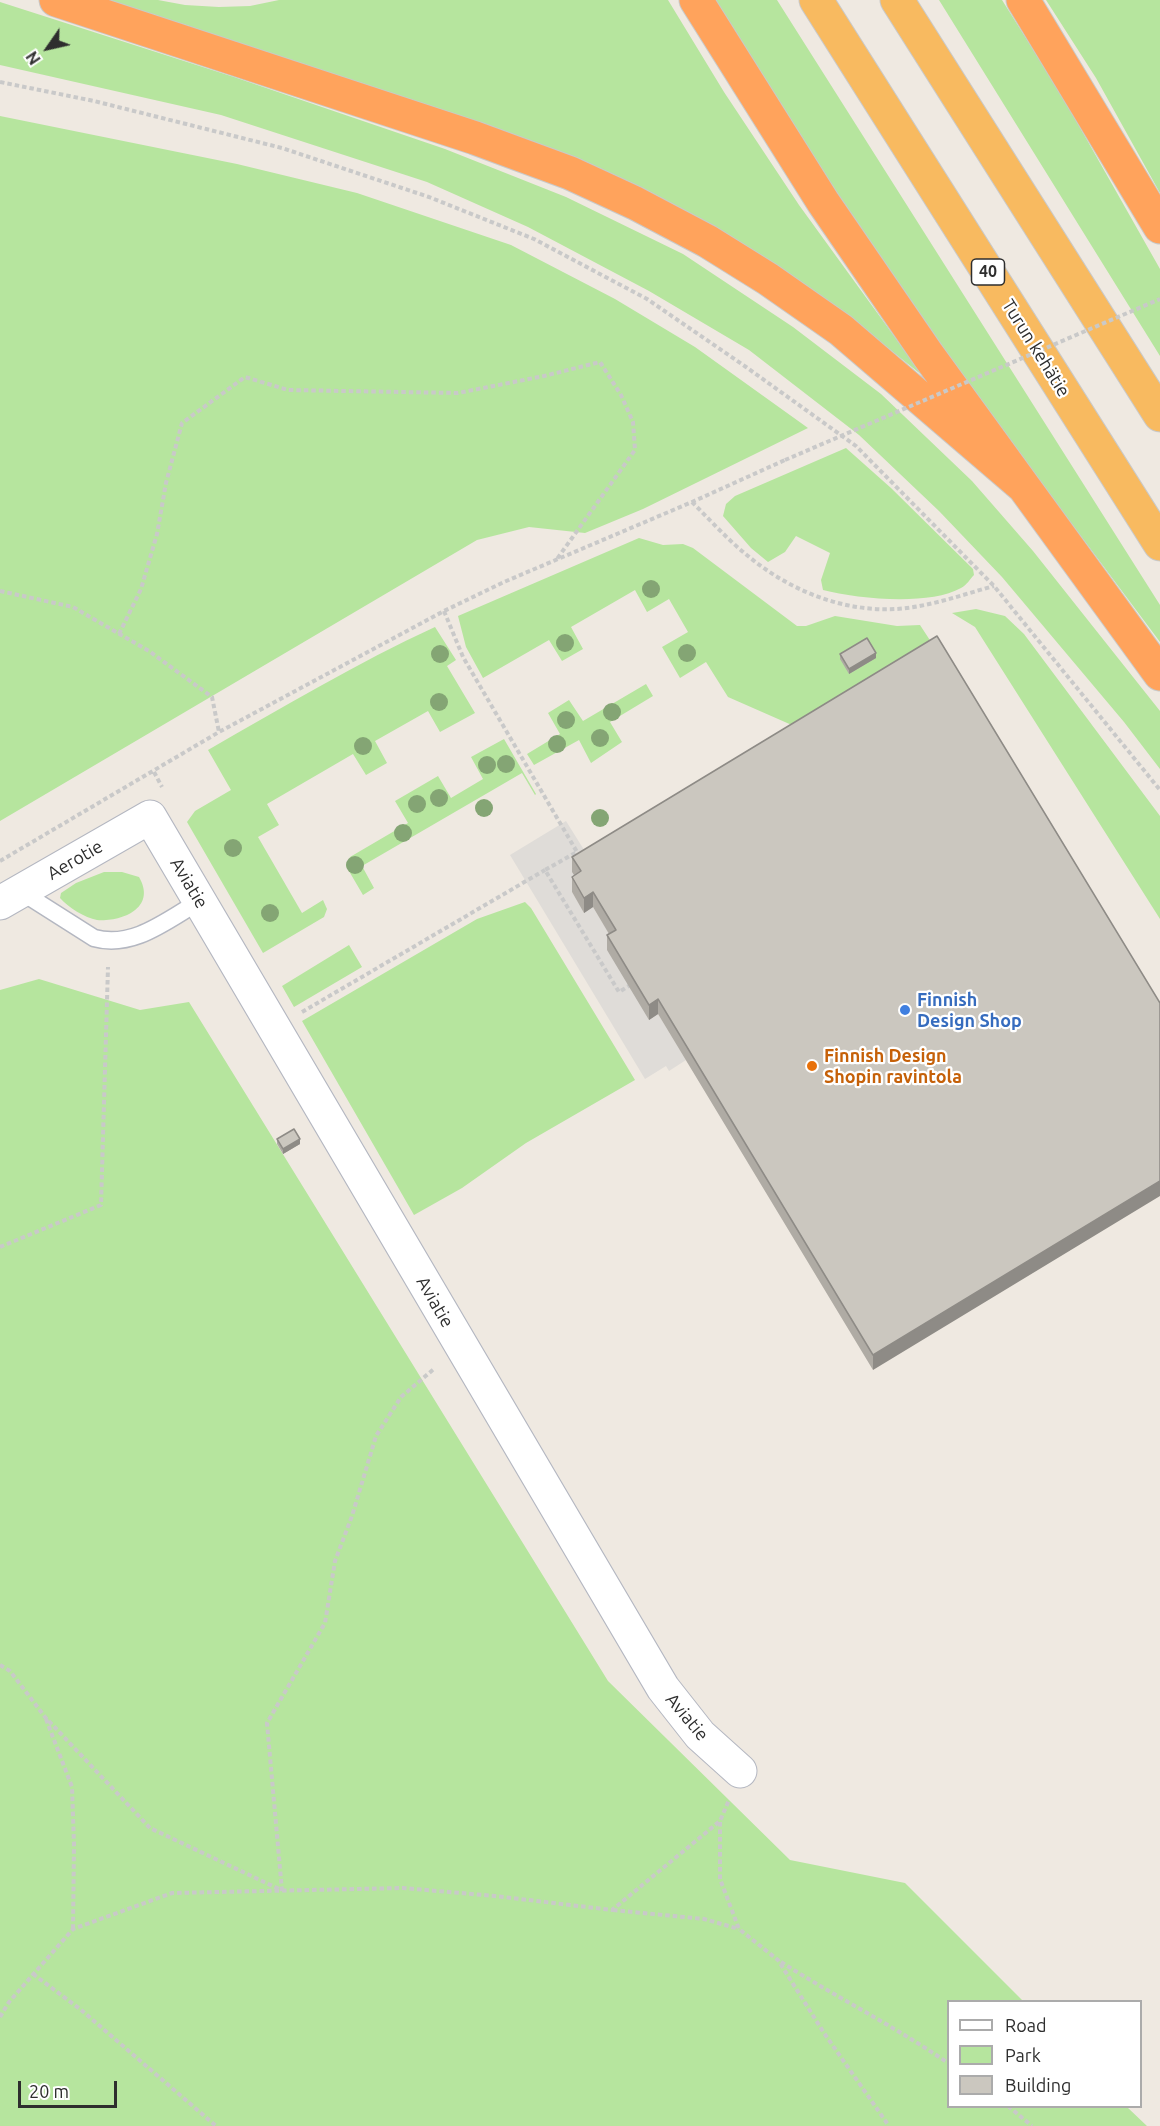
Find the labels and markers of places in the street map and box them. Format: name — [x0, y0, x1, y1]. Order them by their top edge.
place label: Finnish Design Shop — [917, 989, 1022, 1032]
marker: Finnish Design Shop — [898, 1003, 912, 1017]
place label: Finnish Design Shopin ravintola — [824, 1045, 962, 1088]
marker: Finnish Design Shopin ravintola — [805, 1059, 819, 1073]

